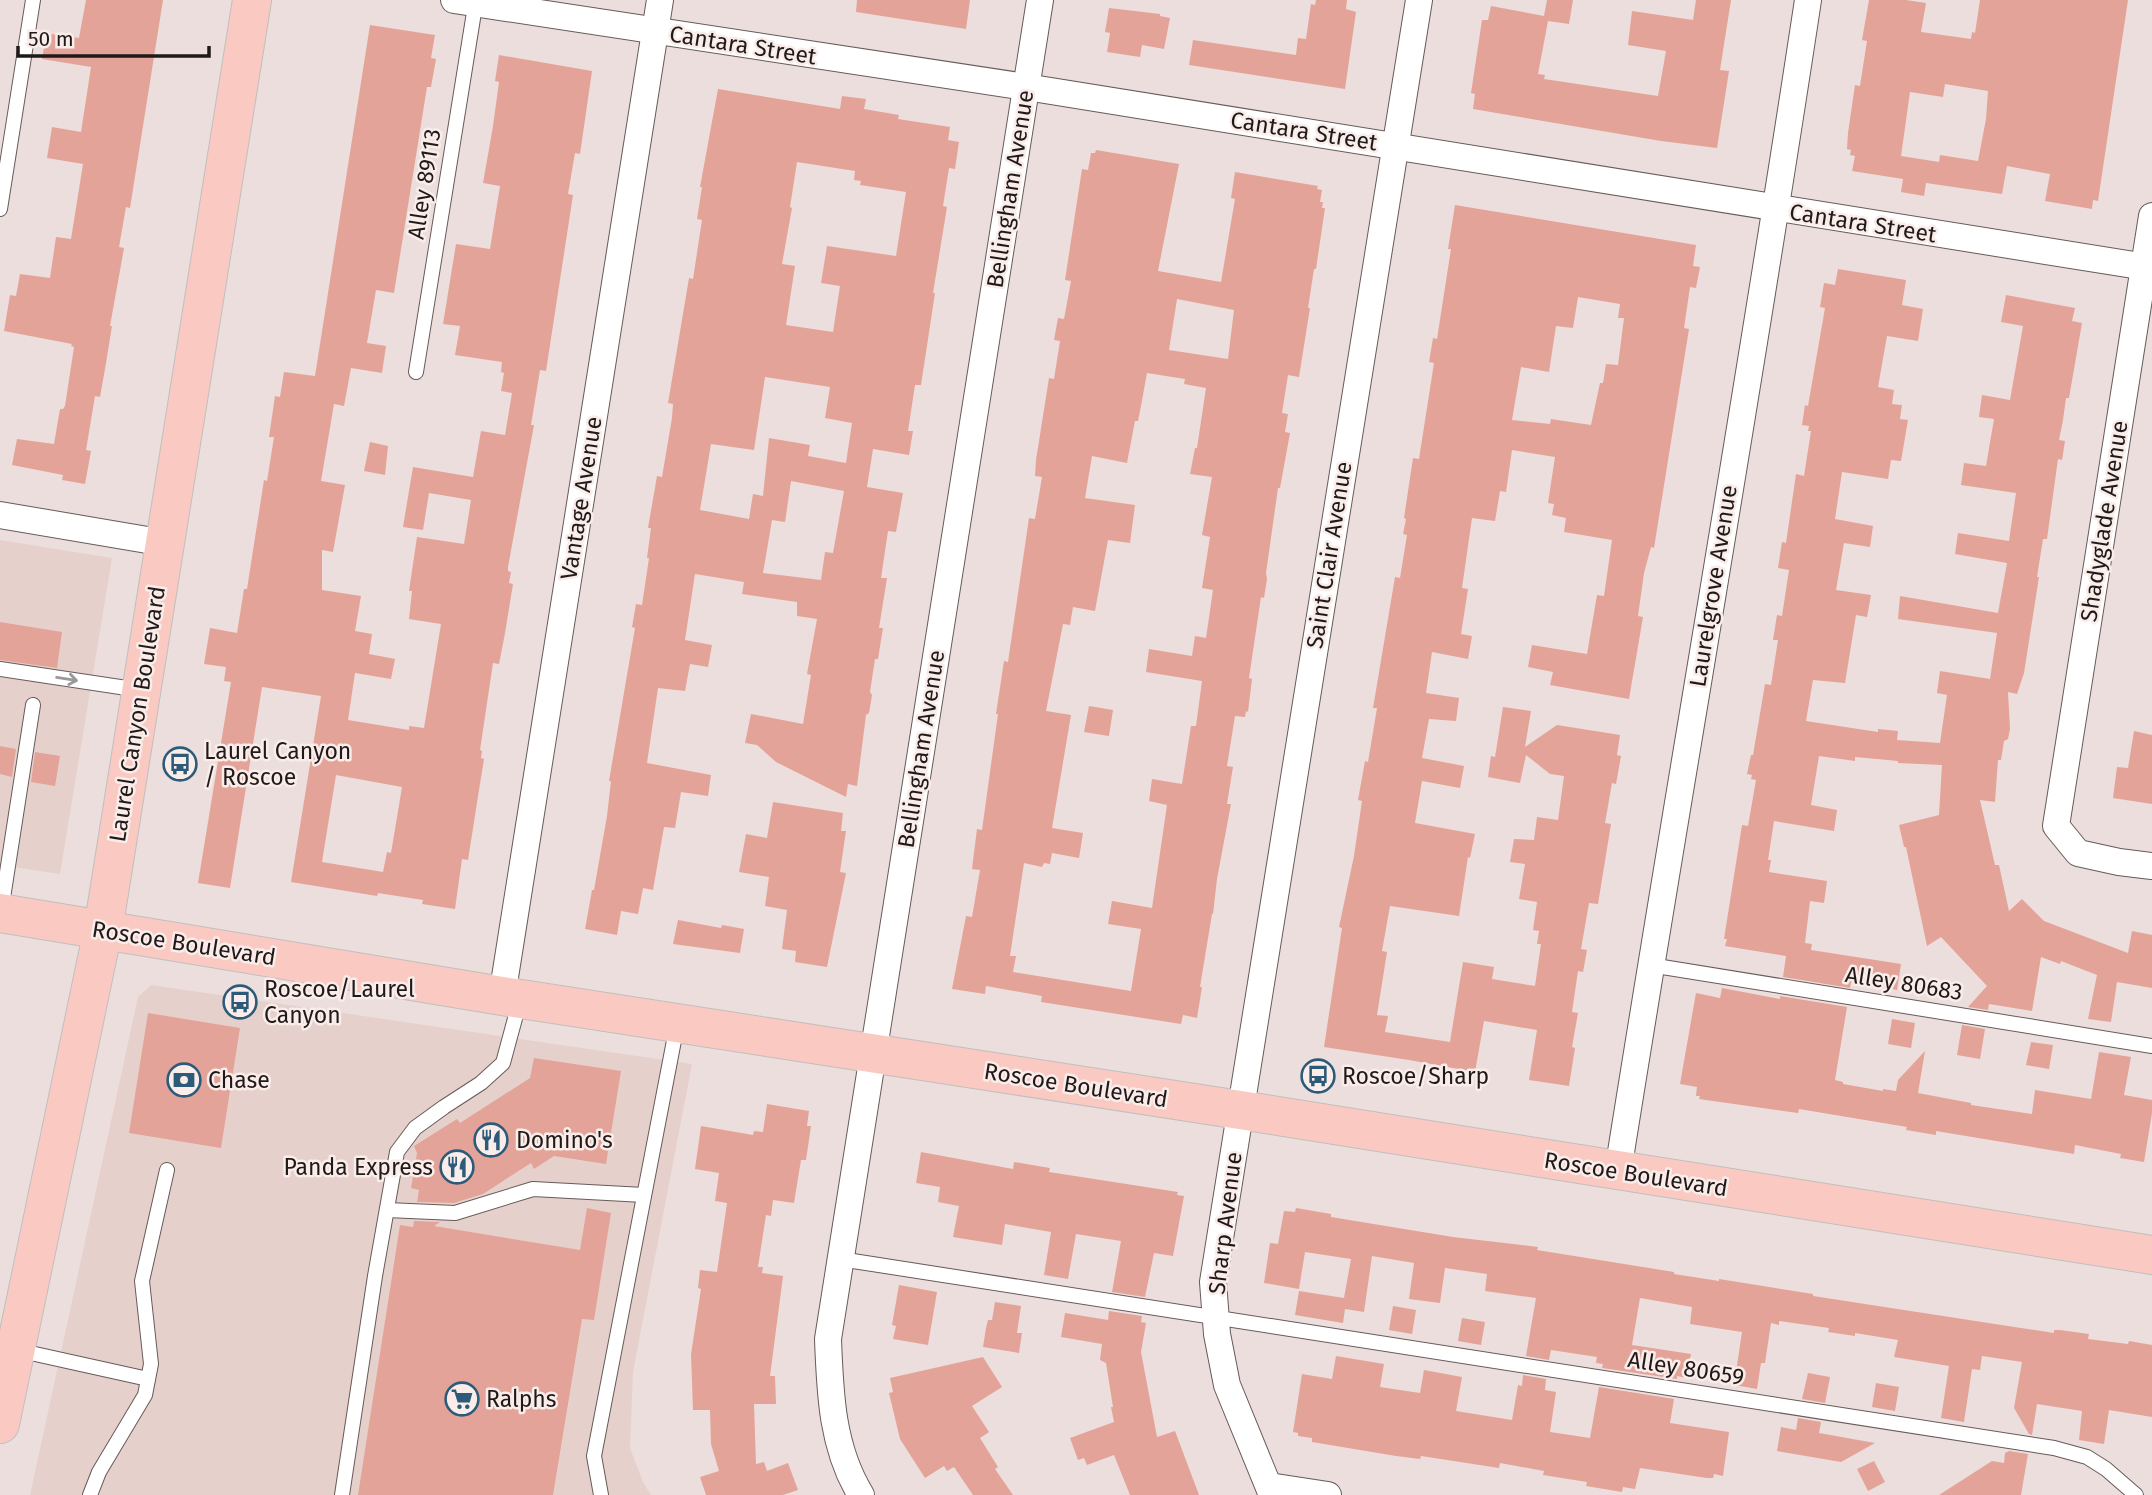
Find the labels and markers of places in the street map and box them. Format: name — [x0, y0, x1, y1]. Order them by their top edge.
place label: Laurel Canyon / Roscoe — [204, 737, 351, 791]
bus stop icon: Laurel Canyon / Roscoe — [161, 745, 199, 783]
place label: Roscoe/Laurel Canyon — [264, 975, 415, 1029]
bus stop icon: Roscoe/Laurel Canyon — [221, 983, 259, 1021]
bus stop icon: Roscoe/Sharp — [1299, 1057, 1337, 1095]
bank icon: Chase — [165, 1061, 203, 1099]
place label: Roscoe/Sharp — [1342, 1062, 1489, 1090]
place label: Chase — [208, 1066, 270, 1094]
restaurant icon: Domino's — [472, 1121, 510, 1159]
place label: Domino's — [516, 1126, 613, 1154]
restaurant icon: Panda Express — [438, 1148, 476, 1186]
place label: Panda Express — [283, 1153, 433, 1181]
supermarket icon: Ralphs — [443, 1380, 481, 1418]
place label: Ralphs — [486, 1385, 557, 1413]

